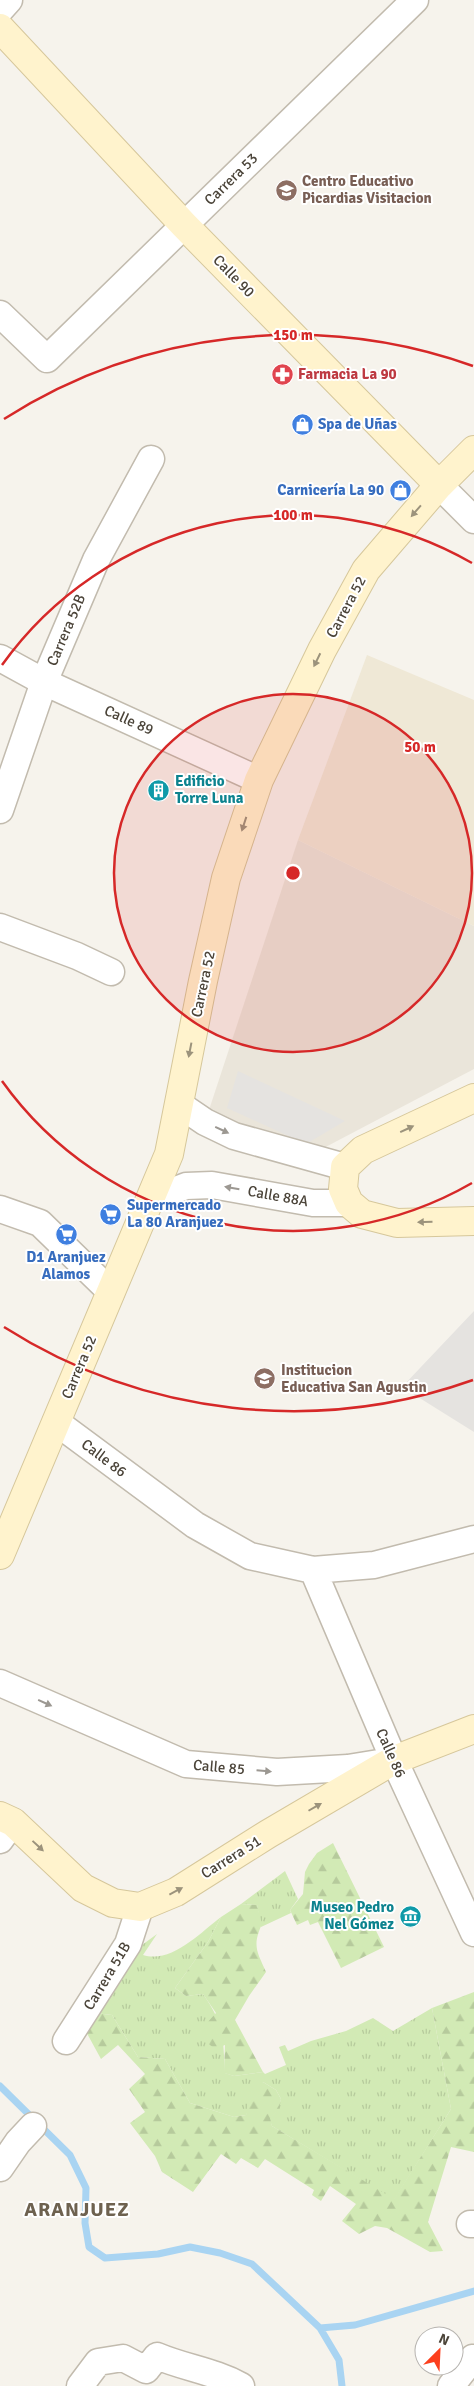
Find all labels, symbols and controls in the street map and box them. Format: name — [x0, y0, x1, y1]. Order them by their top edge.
street label: Carrera 53 — [201, 149, 261, 209]
place label: Centro Educativo Picardias Visitacion — [302, 172, 432, 207]
school or university icon: Centro Educativo Picardias Visitacion — [274, 178, 298, 202]
street label: Calle 90 — [209, 251, 259, 301]
text: 150 m — [273, 326, 313, 344]
pharmacy icon: Farmacia La 90 — [270, 362, 294, 386]
place label: Farmacia La 90 — [298, 365, 397, 383]
shop icon: Spa de Uñas — [290, 412, 314, 436]
place label: Spa de Uñas — [318, 415, 397, 433]
shop icon: Carnicería La 90 — [388, 478, 412, 502]
place label: Carnicería La 90 — [277, 481, 384, 499]
one-way arrow — [411, 504, 422, 517]
text: 100 m — [273, 506, 313, 524]
street label: Carrera 52 — [322, 573, 370, 641]
street label: Carrera 52B — [43, 591, 89, 669]
one-way arrow — [313, 653, 321, 667]
street label: Calle 89 — [102, 701, 156, 739]
text: 50 m — [404, 738, 436, 756]
place label: Edificio Torre Luna — [175, 772, 244, 807]
building icon: Edificio Torre Luna — [147, 778, 171, 802]
one-way arrow — [240, 817, 248, 832]
centre of rings — [284, 864, 302, 882]
street label: Carrera 52 — [187, 949, 219, 1019]
one-way arrow — [186, 1043, 194, 1059]
one-way arrow — [400, 1125, 414, 1133]
one-way arrow — [215, 1126, 229, 1134]
street label: Calle 88A — [246, 1182, 310, 1210]
one-way arrow — [223, 1184, 239, 1192]
place label: Supermercado La 80 Aranjuez — [127, 1196, 224, 1231]
supermarket icon: Supermercado La 80 Aranjuez — [99, 1202, 123, 1226]
one-way arrow — [417, 1218, 433, 1226]
supermarket icon: D1 Aranjuez Alamos — [54, 1222, 78, 1246]
place label: D1 Aranjuez Alamos — [26, 1248, 106, 1283]
street label: Carrera 52 — [58, 1332, 100, 1402]
place label: Institucion Educativa San Agustin — [281, 1361, 427, 1396]
school or university icon: Institucion Educativa San Agustin — [253, 1367, 277, 1391]
street label: Calle 86 — [78, 1435, 130, 1481]
one-way arrow — [38, 1699, 52, 1707]
street label: Calle 86 — [372, 1726, 410, 1780]
street label: Calle 85 — [192, 1756, 246, 1778]
one-way arrow — [256, 1767, 272, 1775]
one-way arrow — [309, 1802, 322, 1811]
street label: Carrera 51 — [198, 1832, 264, 1882]
one-way arrow — [32, 1840, 44, 1852]
one-way arrow — [169, 1887, 184, 1895]
place label: Museo Pedro Nel Gómez — [310, 1898, 394, 1933]
museum icon: Museo Pedro Nel Gómez — [398, 1904, 422, 1928]
street label: Carrera 51B — [80, 1939, 134, 2013]
district label: ARANJUEZ — [24, 2197, 130, 2222]
north arrow — [414, 2326, 464, 2376]
text: N — [436, 2330, 452, 2349]

